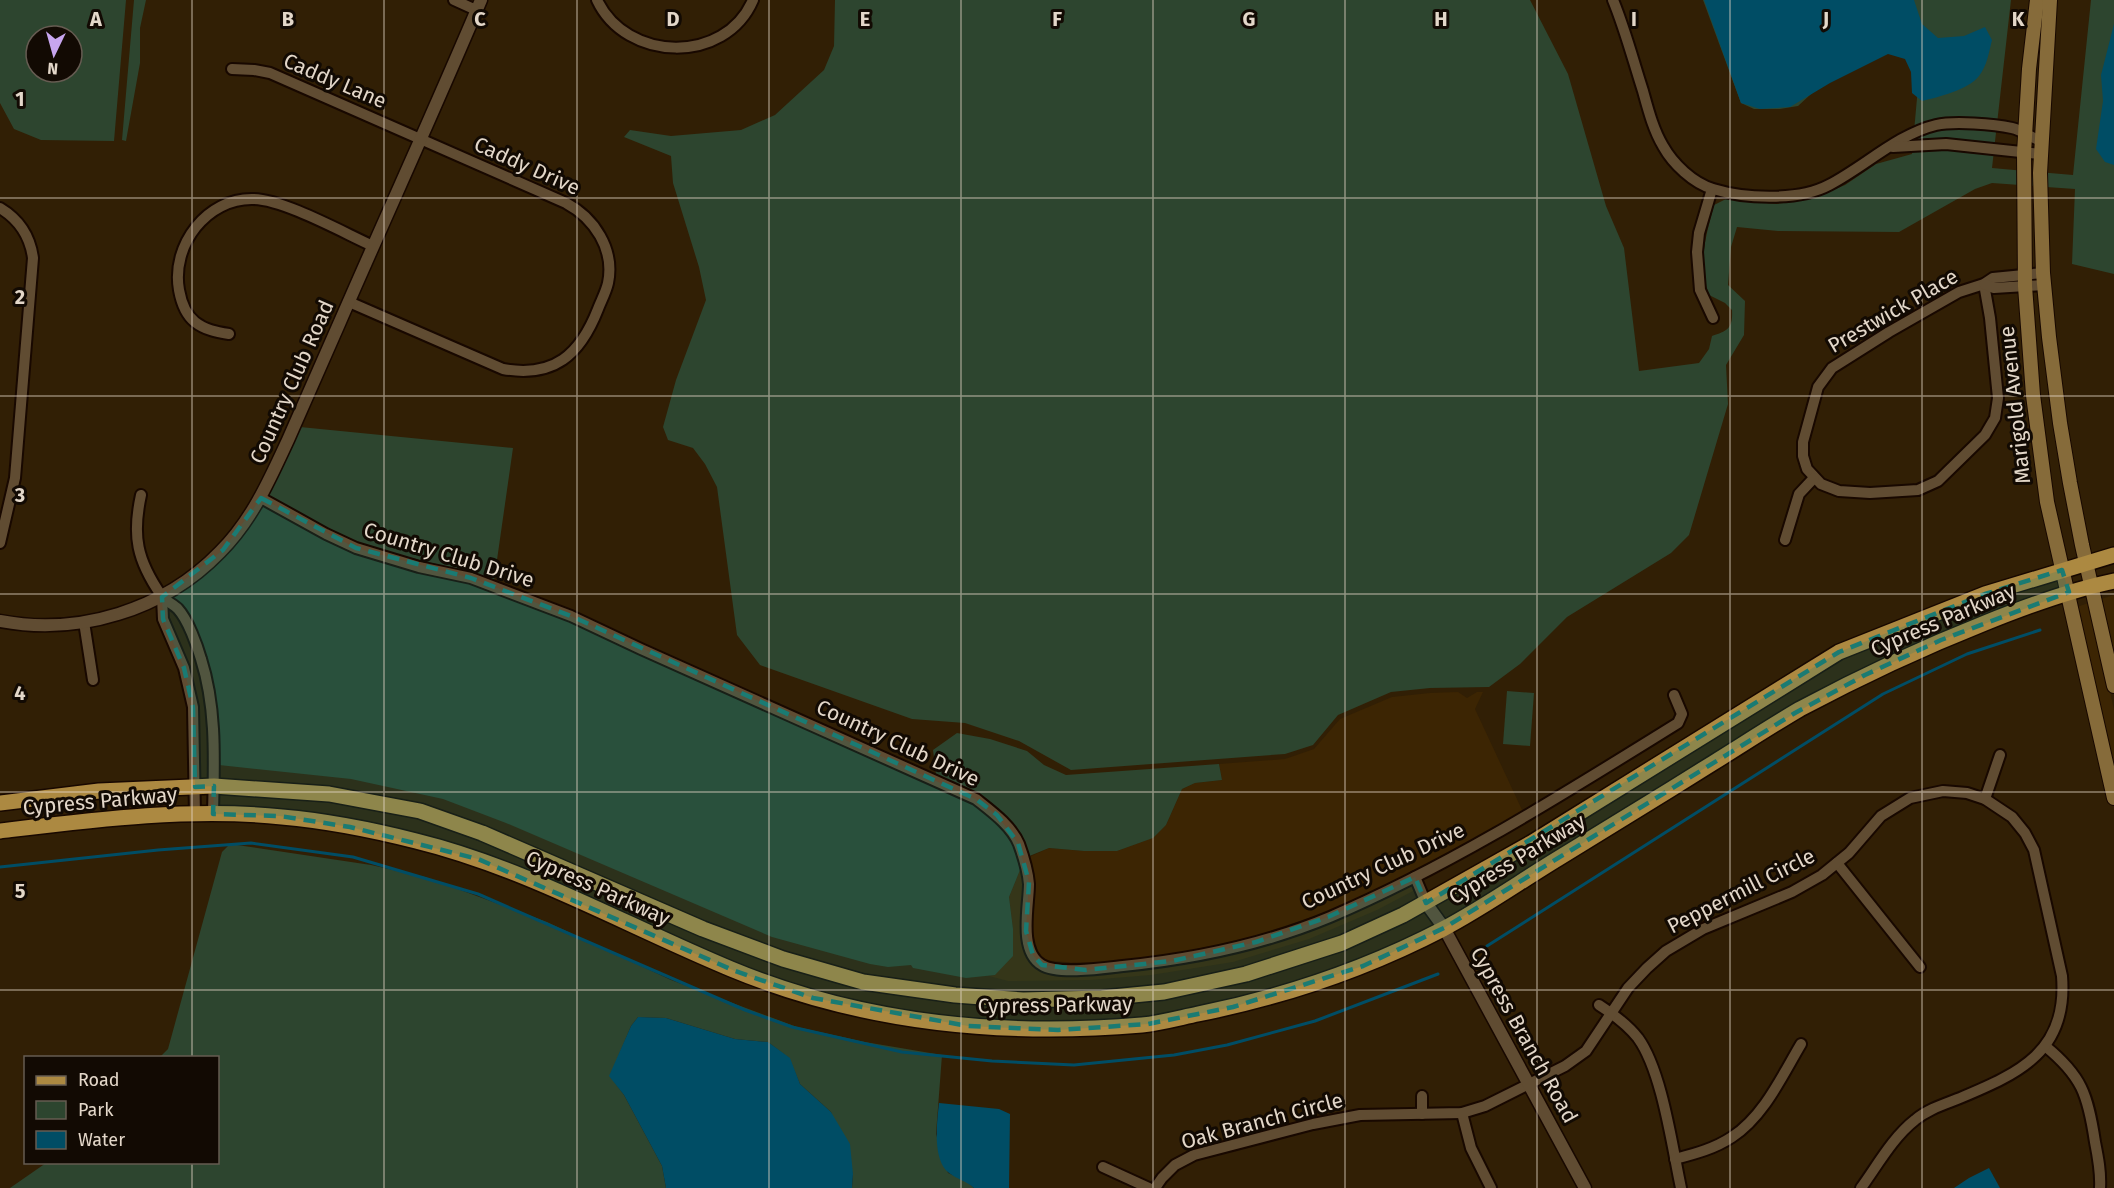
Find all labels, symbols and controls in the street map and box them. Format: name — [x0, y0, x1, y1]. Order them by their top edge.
text: A — [89, 7, 103, 31]
text: B — [282, 7, 294, 31]
text: C — [474, 7, 486, 31]
text: D — [666, 7, 680, 31]
text: E — [860, 7, 870, 31]
text: F — [1052, 7, 1062, 31]
text: G — [1243, 7, 1255, 31]
text: H — [1434, 7, 1448, 31]
text: I — [1631, 7, 1637, 31]
text: J — [1822, 7, 1829, 31]
text: K — [2012, 7, 2025, 31]
north arrow — [24, 24, 84, 84]
street label: Caddy Lane — [280, 48, 390, 114]
text: N — [47, 59, 59, 78]
text: 1 — [15, 87, 25, 111]
street label: Caddy Drive — [470, 131, 584, 201]
street label: Prestwick Place — [1823, 263, 1963, 359]
text: 2 — [15, 285, 25, 309]
street label: Country Club Road — [244, 296, 340, 468]
street label: Marigold Avenue — [1994, 325, 2036, 485]
text: 3 — [14, 483, 25, 507]
street label: Country Club Drive — [361, 517, 537, 593]
street label: Cypress Parkway — [1867, 577, 2020, 662]
text: 4 — [14, 681, 26, 705]
street label: Country Club Drive — [812, 694, 984, 792]
street label: Cypress Parkway — [22, 781, 179, 821]
street label: Cypress Parkway — [1444, 808, 1591, 910]
street label: Country Club Drive — [1297, 817, 1469, 915]
street label: Peppermill Circle — [1663, 843, 1819, 939]
street label: Cypress Parkway — [522, 845, 675, 932]
text: 5 — [15, 879, 26, 903]
street label: Cypress Branch Road — [1465, 942, 1583, 1128]
street label: Cypress Parkway — [977, 991, 1133, 1019]
legend — [24, 1056, 219, 1164]
text: Road — [78, 1069, 120, 1091]
street label: Oak Branch Circle — [1178, 1087, 1346, 1155]
text: Park — [78, 1099, 114, 1121]
text: Water — [78, 1129, 125, 1151]

